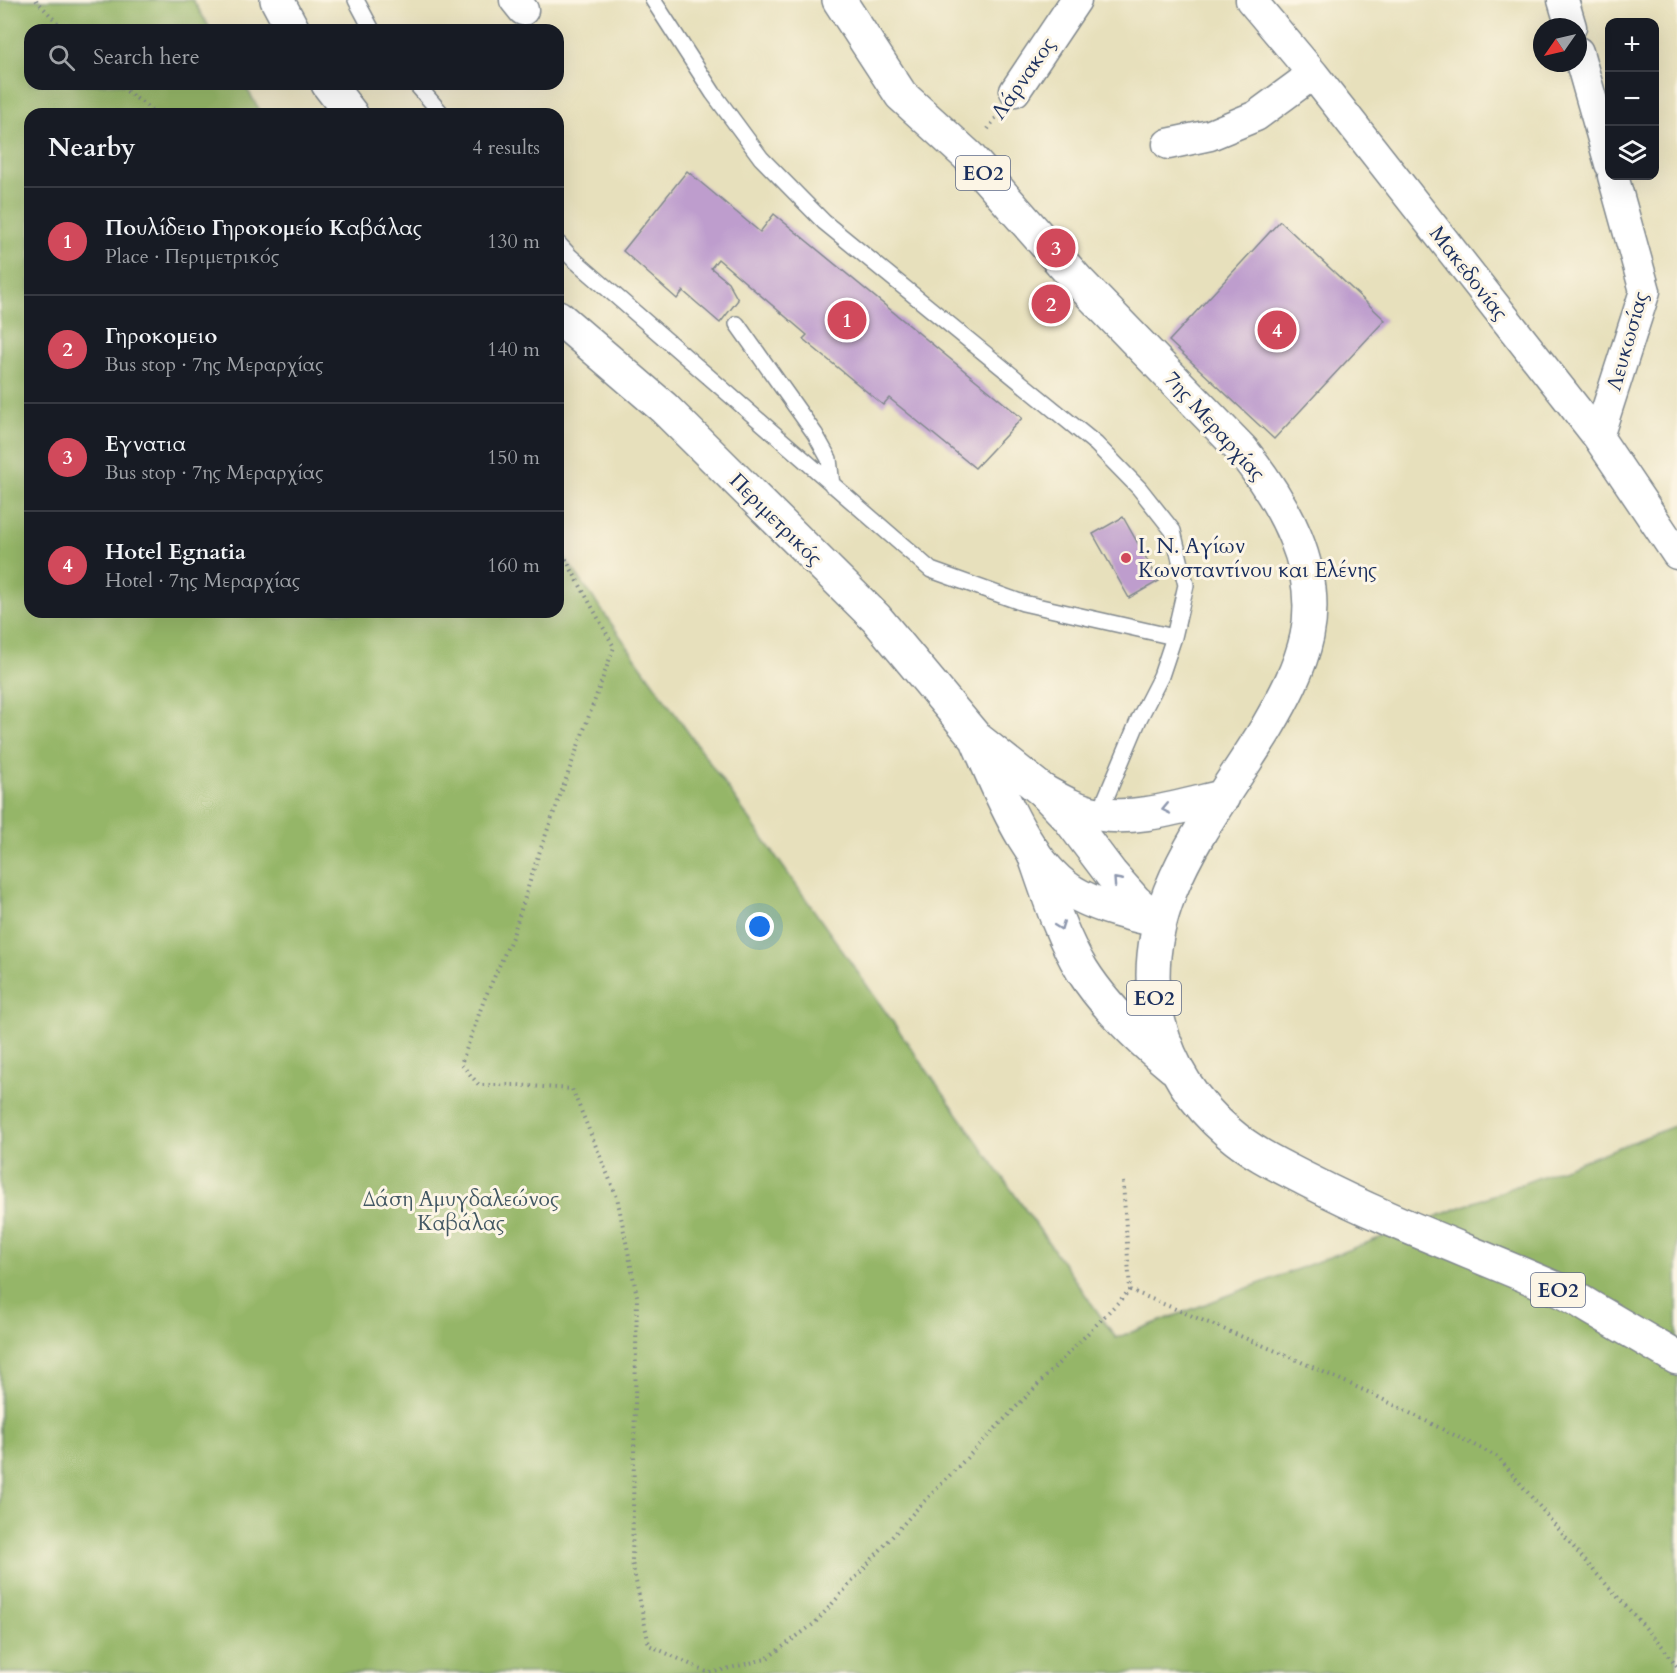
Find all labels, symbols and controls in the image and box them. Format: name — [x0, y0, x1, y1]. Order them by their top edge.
north arrow — [1533, 18, 1587, 72]
map controls — [1605, 18, 1659, 180]
button: + — [1605, 18, 1659, 72]
search box — [24, 24, 564, 90]
street label: Λάρνακος — [984, 31, 1062, 125]
icon: search — [45, 41, 78, 74]
text: Search here — [93, 42, 200, 72]
button: − — [1605, 72, 1659, 126]
button: layers — [1605, 126, 1659, 180]
text: Nearby — [48, 130, 136, 165]
text: 4 results — [472, 134, 540, 161]
road number: ΕΟ2 — [956, 156, 1010, 190]
text: Πουλίδειο Γηροκομείο Καβάλας — [105, 213, 422, 243]
street label: Μακεδονίας — [1423, 220, 1515, 327]
pin: 3 — [1036, 226, 1076, 270]
text: 1 — [62, 228, 73, 255]
text: 130 m — [487, 228, 540, 255]
text: Place · Περιμετρικός — [105, 243, 279, 270]
pin: 2 — [1032, 282, 1070, 326]
street label: Λευκωσίας — [1599, 288, 1655, 394]
pin: 1 — [828, 298, 866, 342]
pin: 4 — [1258, 308, 1296, 352]
text: Γηροκομειο — [105, 321, 217, 351]
text: 2 — [62, 336, 73, 363]
text: 140 m — [487, 336, 540, 363]
text: Bus stop · 7ης Μεραρχίας — [105, 351, 323, 378]
street label: 7ης Μεραρχίας — [1158, 365, 1272, 487]
text: Εγνατια — [105, 429, 186, 459]
text: 3 — [62, 444, 73, 471]
text: 150 m — [487, 444, 540, 471]
text: Bus stop · 7ης Μεραρχίας — [105, 459, 323, 486]
street label: Περιμετρικός — [723, 467, 828, 572]
place label: Ι. Ν. Αγίων Κωνσταντίνου και Ελένης — [1138, 532, 1377, 585]
text: Hotel Egnatia — [105, 537, 246, 567]
marker: Ι. Ν. Αγίων Κωνσταντίνου και Ελένης — [1119, 551, 1133, 565]
text: 4 — [62, 552, 73, 579]
text: 160 m — [487, 552, 540, 579]
text: Hotel · 7ης Μεραρχίας — [105, 567, 300, 594]
one-way arrow — [1161, 802, 1171, 815]
one-way arrow — [1113, 877, 1124, 888]
your location — [745, 912, 774, 941]
one-way arrow — [1053, 920, 1066, 931]
road number: ΕΟ2 — [1127, 981, 1181, 1015]
park label: Δάση Αμυγδαλεώνος Καβάλας — [363, 1185, 559, 1238]
road number: ΕΟ2 — [1531, 1273, 1585, 1307]

